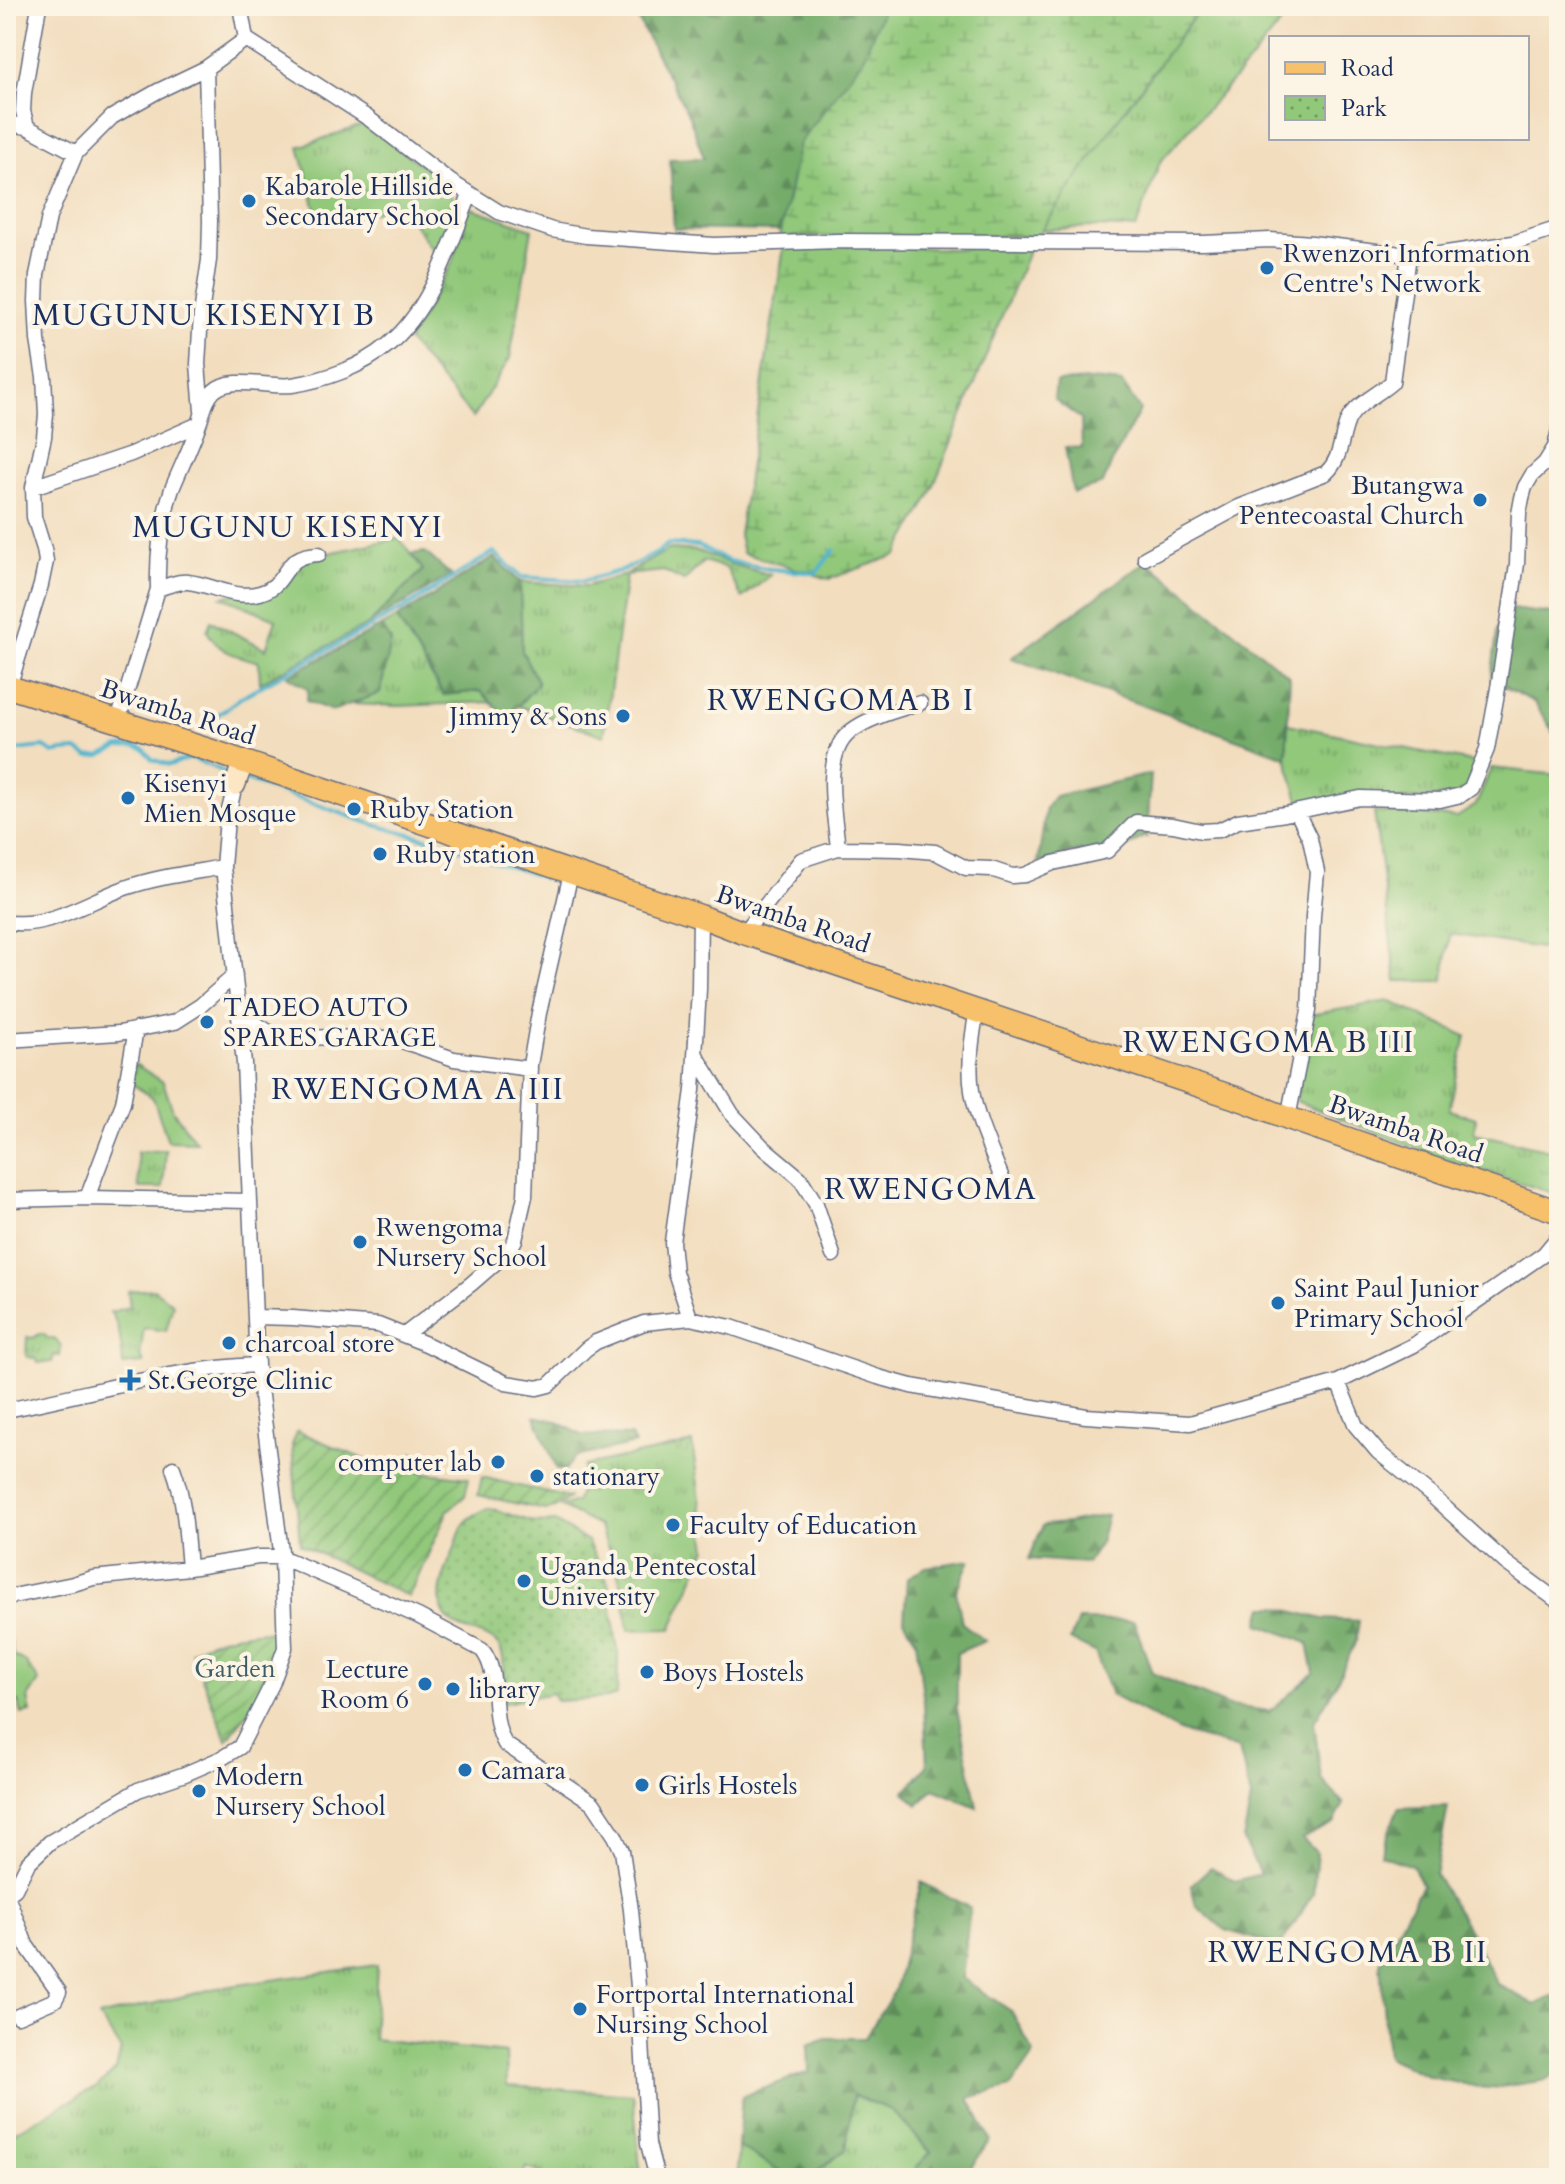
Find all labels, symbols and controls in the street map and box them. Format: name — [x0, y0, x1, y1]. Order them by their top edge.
legend — [1269, 36, 1529, 140]
text: Road — [1341, 52, 1394, 85]
text: Park — [1341, 92, 1387, 125]
place label: Kabarole Hillside Secondary School — [265, 169, 460, 234]
marker: Kabarole Hillside Secondary School — [240, 192, 258, 210]
place label: Rwenzori Information Centre's Network — [1283, 236, 1531, 301]
marker: Rwenzori Information Centre's Network — [1258, 259, 1276, 277]
district label: MUGUNU KISENYI B — [32, 295, 376, 336]
place label: Butangwa Pentecoastal Church — [1239, 468, 1464, 533]
marker: Butangwa Pentecoastal Church — [1471, 491, 1489, 509]
district label: MUGUNU KISENYI — [132, 507, 444, 548]
street label: Bwamba Road — [96, 670, 260, 754]
district label: RWENGOMA B I — [707, 680, 975, 721]
place label: Jimmy & Sons — [445, 699, 607, 734]
marker: Jimmy & Sons — [614, 707, 632, 725]
place label: Kisenyi Mien Mosque — [144, 766, 297, 831]
marker: Kisenyi Mien Mosque — [119, 789, 137, 807]
place label: Ruby Station — [370, 792, 514, 827]
marker: Ruby Station — [345, 800, 363, 818]
place label: Ruby station — [396, 837, 536, 872]
marker: Ruby station — [371, 845, 389, 863]
street label: Bwamba Road — [711, 876, 875, 962]
place label: TADEO AUTO SPARES GARAGE — [223, 990, 436, 1055]
marker: TADEO AUTO SPARES GARAGE — [198, 1013, 216, 1031]
district label: RWENGOMA B III — [1123, 1022, 1415, 1063]
district label: RWENGOMA A III — [271, 1069, 565, 1110]
street label: Bwamba Road — [1324, 1086, 1488, 1172]
district label: RWENGOMA — [824, 1169, 1038, 1210]
place label: Rwengoma Nursery School — [376, 1210, 547, 1275]
marker: Rwengoma Nursery School — [351, 1233, 369, 1251]
place label: Saint Paul Junior Primary School — [1294, 1271, 1479, 1336]
marker: Saint Paul Junior Primary School — [1269, 1294, 1287, 1312]
place label: charcoal store — [245, 1326, 395, 1361]
marker: charcoal store — [220, 1334, 238, 1352]
place label: St.George Clinic — [148, 1363, 333, 1398]
marker: St.George Clinic — [119, 1369, 141, 1391]
place label: computer lab — [338, 1445, 482, 1480]
marker: computer lab — [489, 1453, 507, 1471]
place label: stationary — [553, 1459, 660, 1494]
marker: stationary — [528, 1467, 546, 1485]
place label: Faculty of Education — [689, 1508, 918, 1543]
marker: Faculty of Education — [664, 1516, 682, 1534]
place label: Uganda Pentecostal University — [540, 1549, 757, 1614]
marker: Uganda Pentecostal University — [515, 1572, 533, 1590]
park label: Garden — [194, 1651, 276, 1686]
place label: Lecture Room 6 — [321, 1652, 409, 1717]
place label: Boys Hostels — [663, 1655, 804, 1690]
marker: Boys Hostels — [638, 1663, 656, 1681]
place label: library — [469, 1672, 541, 1707]
marker: Lecture Room 6 — [416, 1675, 434, 1693]
marker: library — [444, 1680, 462, 1698]
place label: Camara — [481, 1753, 566, 1788]
place label: Modern Nursery School — [215, 1759, 386, 1824]
marker: Camara — [456, 1761, 474, 1779]
place label: Girls Hostels — [658, 1768, 797, 1803]
marker: Girls Hostels — [633, 1776, 651, 1794]
marker: Modern Nursery School — [190, 1782, 208, 1800]
district label: RWENGOMA B II — [1208, 1932, 1488, 1973]
place label: Fortportal International Nursing School — [596, 1977, 855, 2042]
marker: Fortportal International Nursing School — [571, 2000, 589, 2018]

